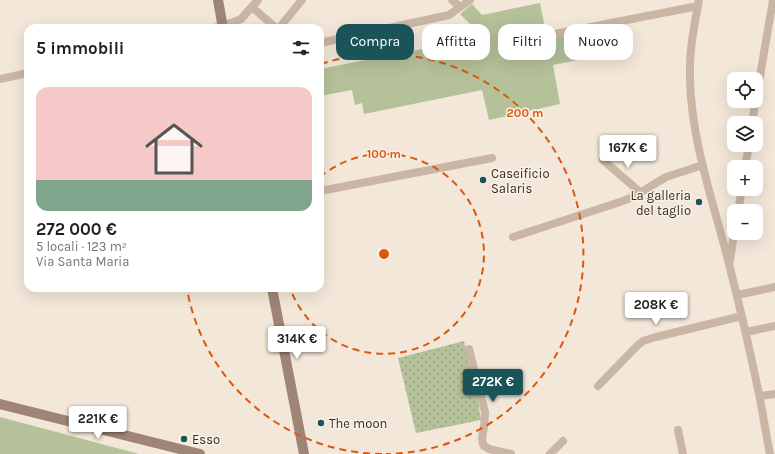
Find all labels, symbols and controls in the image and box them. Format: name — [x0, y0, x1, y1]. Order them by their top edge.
chip: Compra — [336, 24, 414, 60]
chip: Affitta — [422, 24, 490, 60]
chip: Filtri — [498, 24, 556, 60]
chip: Nuovo — [564, 24, 633, 60]
icon: filters — [290, 37, 312, 59]
text: 5 immobili — [36, 38, 124, 58]
map controls — [727, 72, 763, 240]
button: locate — [727, 72, 763, 108]
text: 200 m — [507, 106, 543, 120]
icon: home — [138, 113, 210, 185]
button: layers — [727, 116, 763, 152]
pin: 167K € — [595, 135, 661, 169]
text: 167K € — [608, 140, 648, 155]
text: 100 m — [367, 147, 401, 161]
button: + — [727, 160, 763, 196]
place label: Caseificio Salaris — [491, 166, 550, 196]
marker: Caseificio Salaris — [478, 175, 488, 185]
place label: La galleria del taglio — [630, 188, 691, 218]
marker: La galleria del taglio — [694, 197, 704, 207]
button: − — [727, 204, 763, 240]
text: 272 000 € — [36, 219, 117, 239]
text: 5 locali · 123 m² — [36, 239, 127, 254]
centre of rings — [377, 247, 391, 261]
text: Via Santa Maria — [36, 254, 129, 269]
pin: 208K € — [623, 292, 689, 326]
text: 208K € — [634, 297, 678, 312]
pin: 314K € — [264, 326, 330, 360]
text: 314K € — [277, 331, 317, 346]
pin: 272K € — [460, 369, 526, 403]
text: 272K € — [472, 374, 514, 389]
pin: 221K € — [65, 406, 131, 440]
text: 221K € — [78, 411, 118, 426]
place label: The moon — [329, 416, 387, 431]
marker: The moon — [316, 418, 326, 428]
place label: Esso — [192, 432, 220, 447]
marker: Esso — [179, 434, 189, 444]

